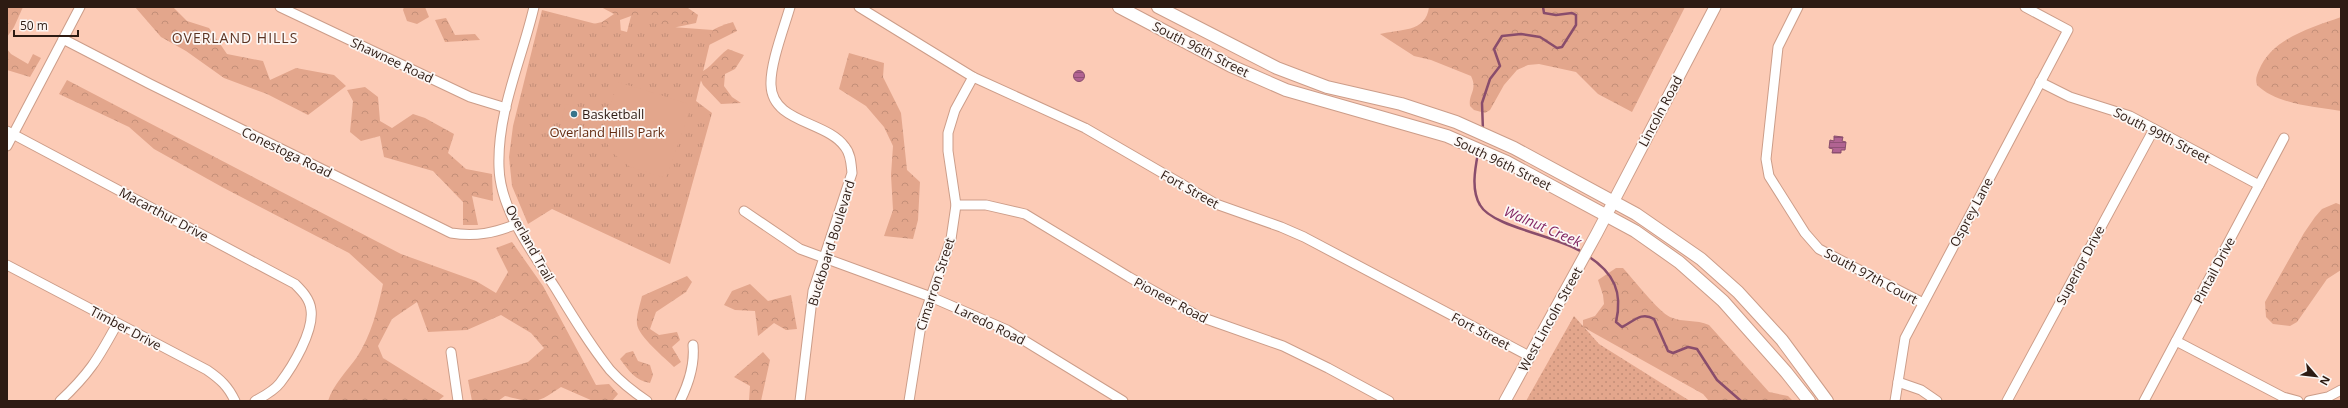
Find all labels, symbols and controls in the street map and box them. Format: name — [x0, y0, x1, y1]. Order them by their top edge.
scale bar — [14, 12, 78, 38]
text: 50 m — [20, 17, 48, 34]
street label: South 96th Street — [1150, 17, 1253, 81]
district label: OVERLAND HILLS — [172, 28, 298, 47]
street label: Shawnee Road — [348, 33, 436, 87]
street label: Lincoln Road — [1634, 72, 1686, 150]
street label: South 99th Street — [2111, 103, 2214, 167]
place label: Basketball — [582, 105, 644, 123]
marker: Basketball — [569, 109, 579, 119]
street label: Conestoga Road — [239, 122, 335, 182]
park label: Overland Hills Park — [549, 123, 665, 141]
street label: South 96th Street — [1451, 132, 1555, 194]
street label: Fort Street — [1158, 166, 1223, 213]
street label: Osprey Lane — [1945, 174, 1997, 250]
street label: Buckboard Boulevard — [803, 178, 859, 308]
street label: Macarthur Drive — [116, 183, 212, 245]
street label: Overland Trail — [501, 201, 559, 285]
water label: Walnut Creek — [1501, 201, 1586, 251]
street label: Superior Drive — [2052, 222, 2108, 308]
street label: Pintail Drive — [2189, 234, 2239, 306]
street label: Cimarron Street — [911, 235, 959, 333]
street label: South 97th Court — [1821, 244, 1921, 308]
street label: West Lincoln Street — [1514, 263, 1586, 374]
street label: Pioneer Road — [1131, 273, 1211, 327]
street label: Laredo Road — [952, 299, 1028, 349]
street label: Timber Drive — [87, 302, 165, 354]
street label: Fort Street — [1448, 308, 1514, 354]
north arrow — [2296, 356, 2336, 396]
text: N — [2317, 373, 2334, 388]

